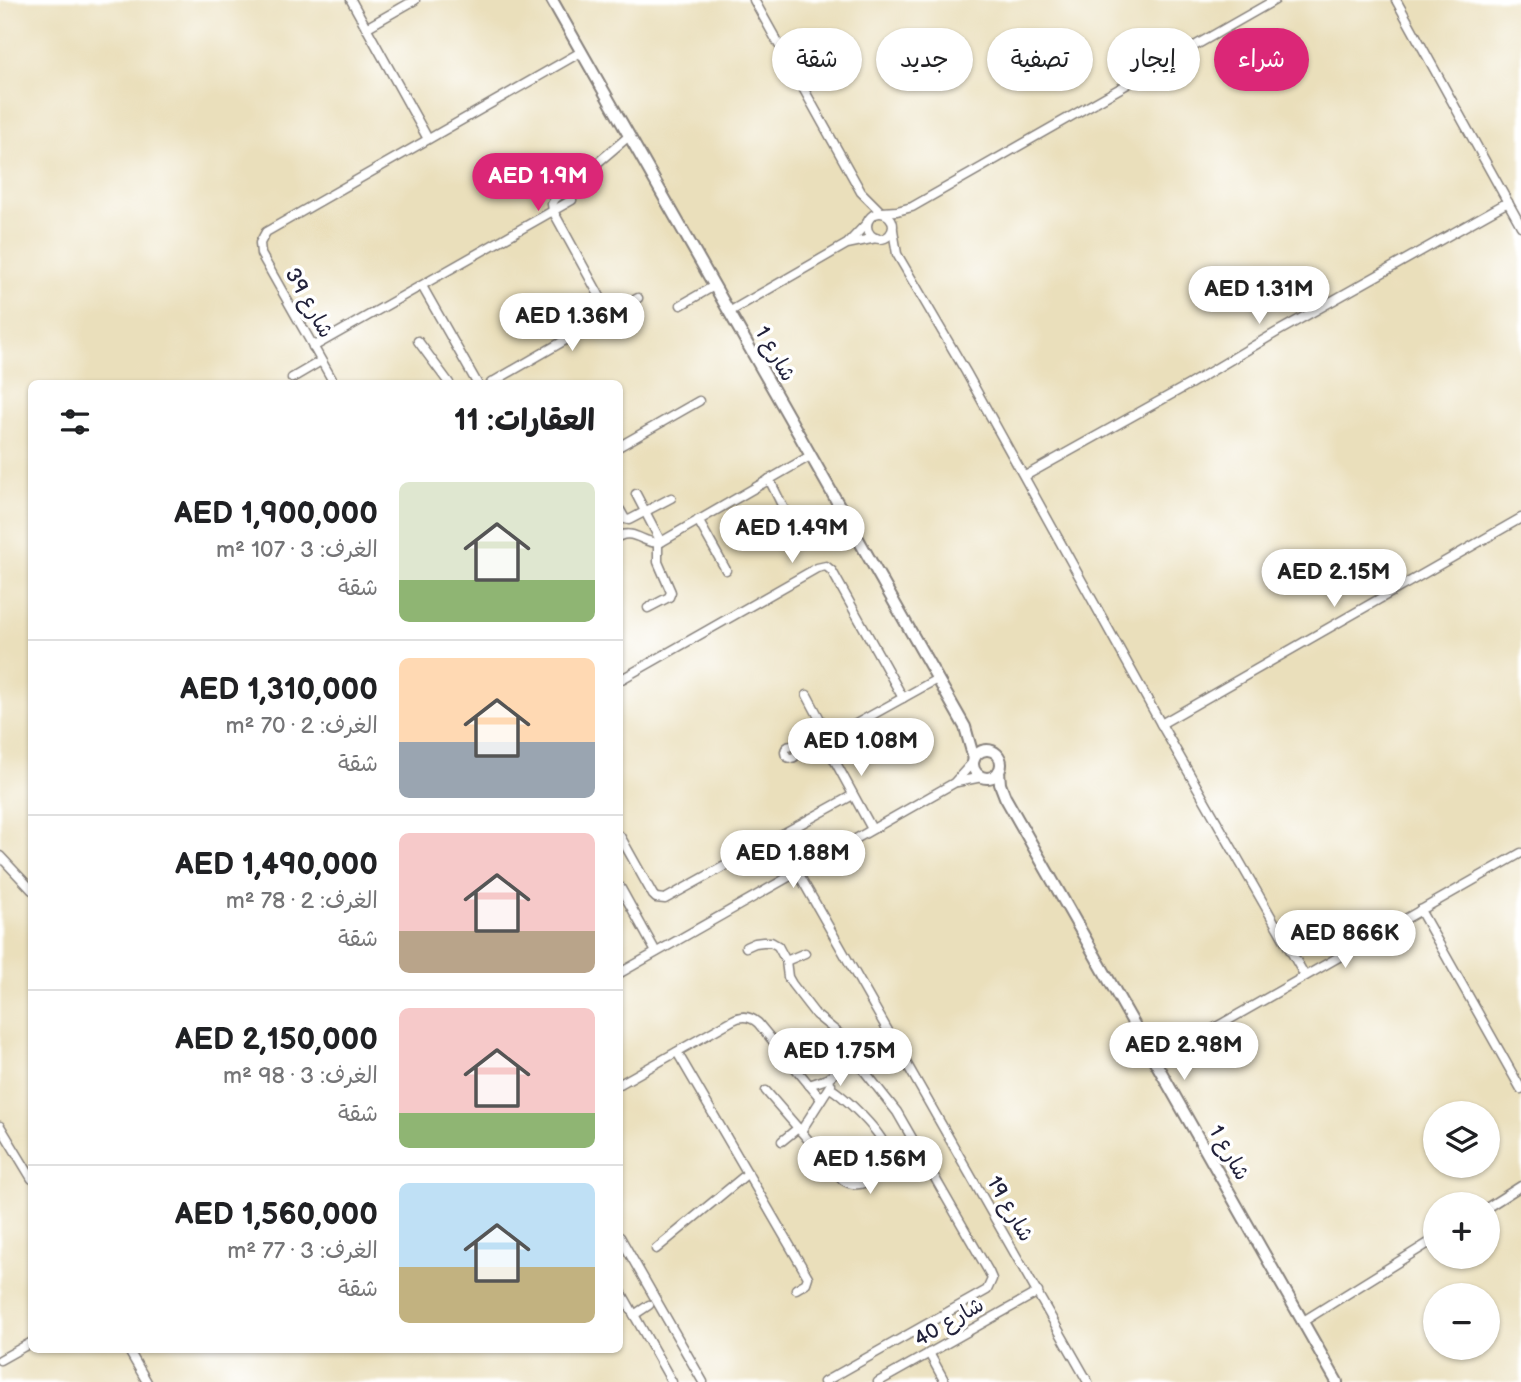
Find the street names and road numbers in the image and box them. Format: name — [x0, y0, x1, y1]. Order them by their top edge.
street label: شارع 39 — [278, 264, 338, 343]
street label: شارع 1 — [748, 322, 801, 387]
street label: شارع 1 — [1202, 1121, 1255, 1186]
street label: شارع 19 — [980, 1172, 1039, 1247]
street label: شارع 40 — [910, 1292, 989, 1354]

